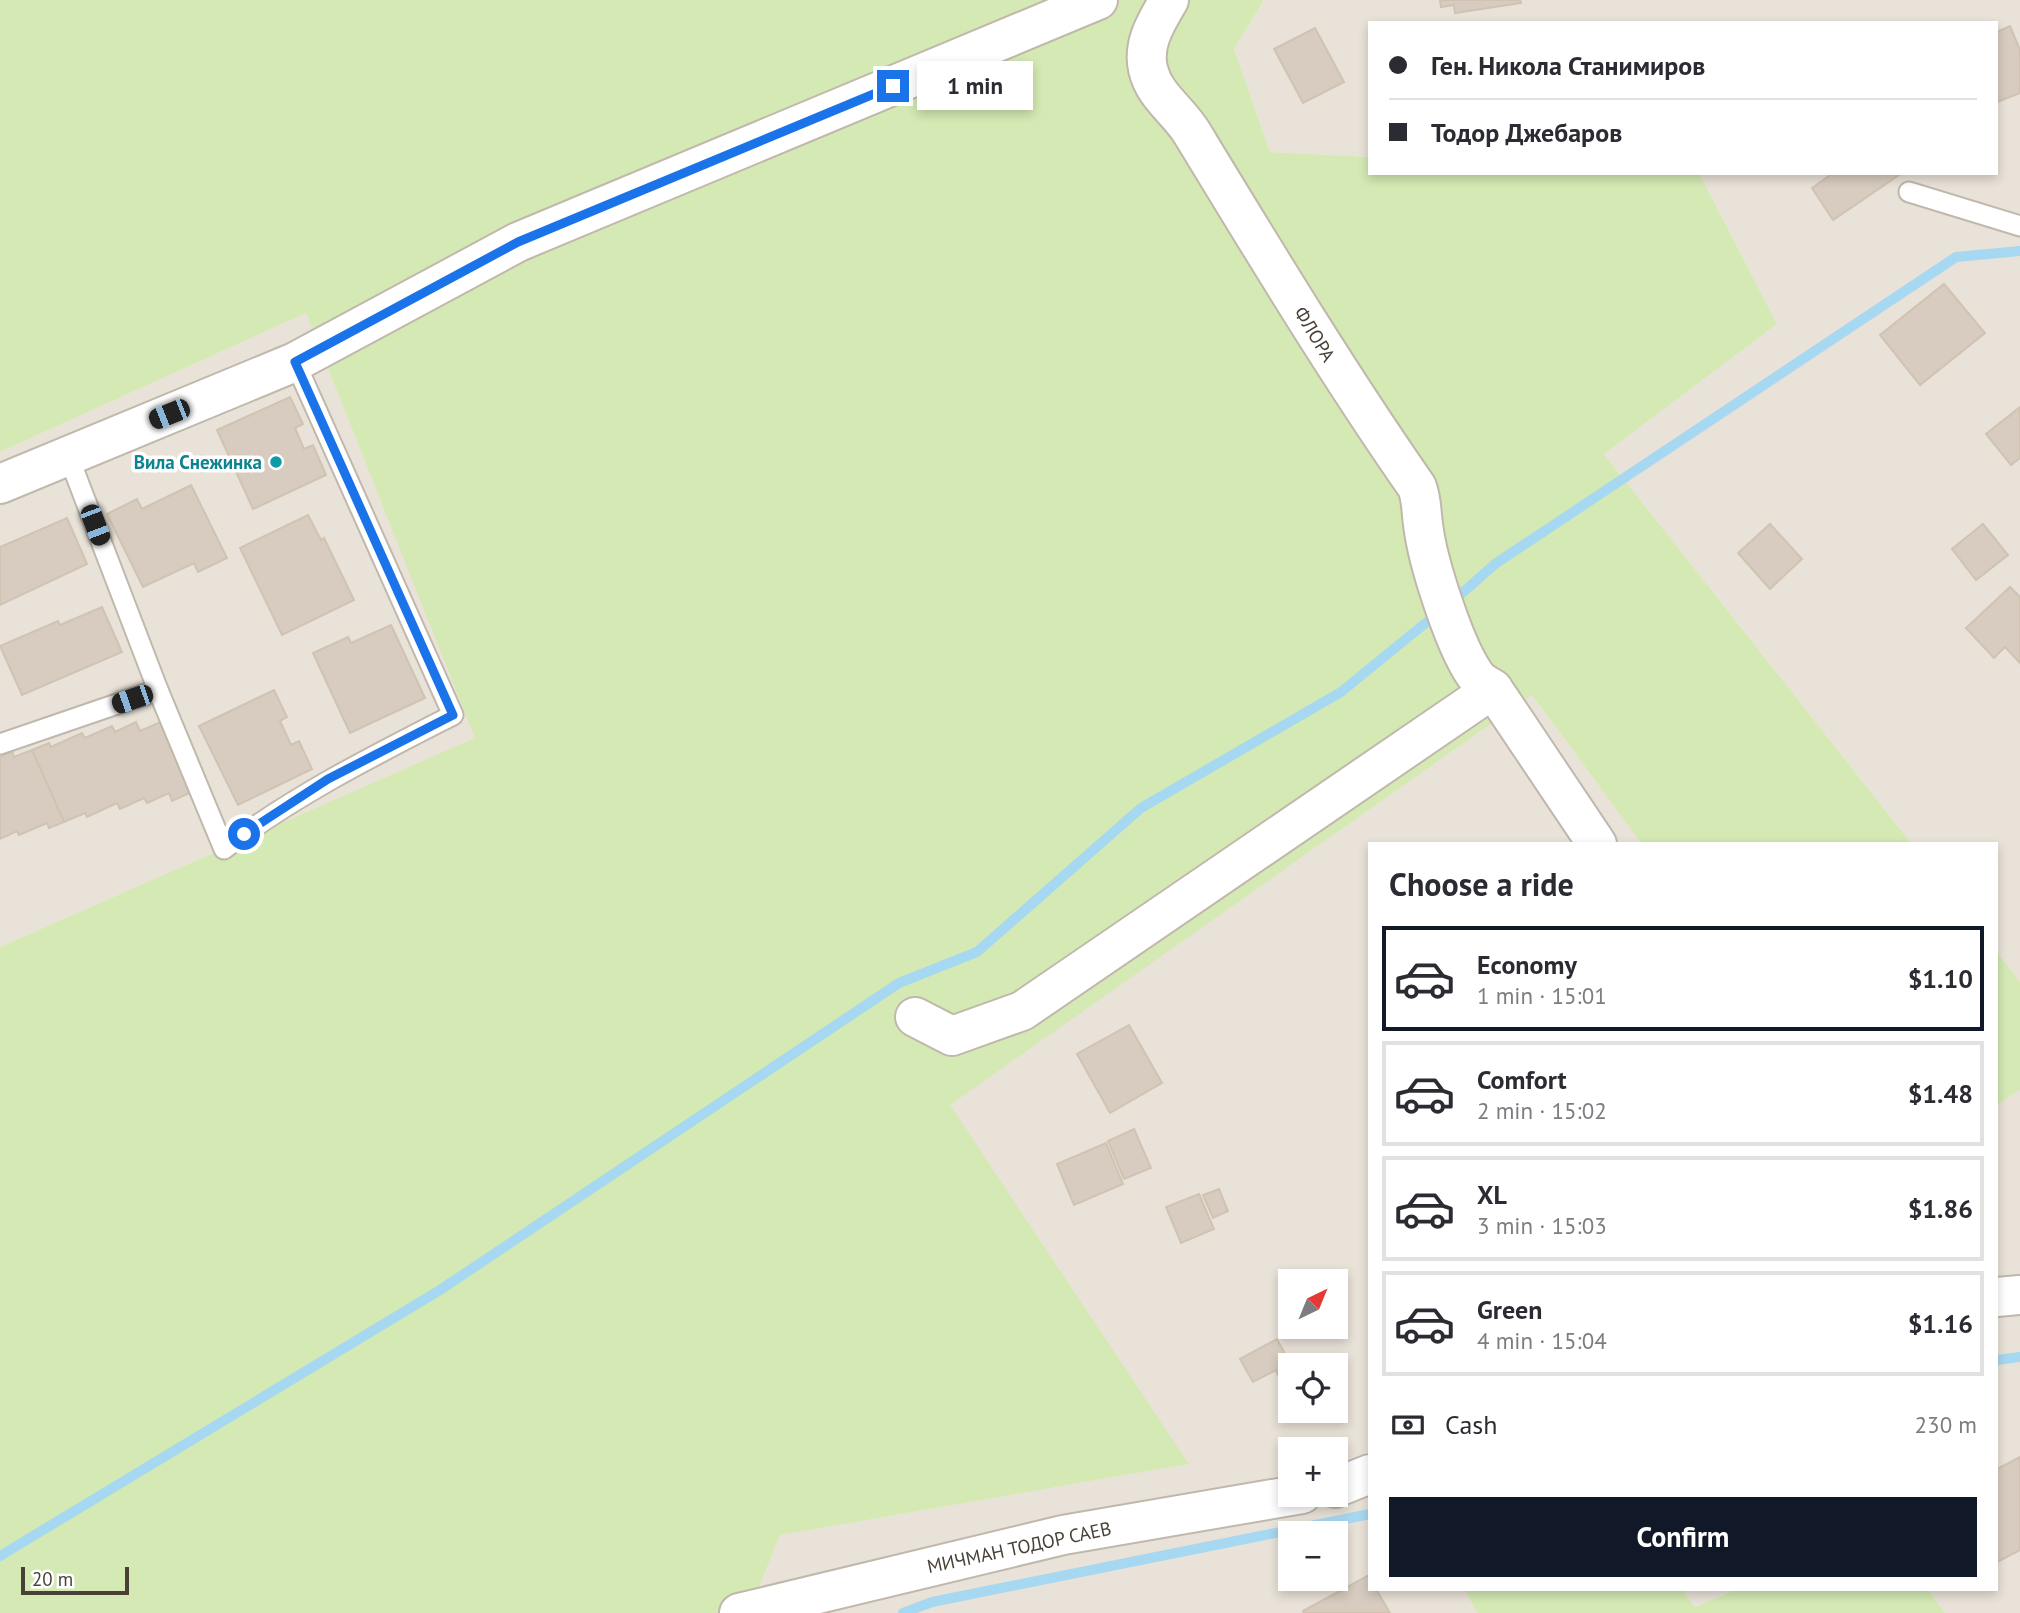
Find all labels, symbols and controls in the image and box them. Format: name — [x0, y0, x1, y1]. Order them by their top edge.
text: Ген. Никола Станимиров — [1431, 49, 1705, 82]
callout: 1 min — [917, 62, 1033, 110]
route end — [877, 70, 909, 102]
text: 1 min — [947, 71, 1003, 100]
text: Тодор Джебаров — [1431, 116, 1622, 149]
street label: ФЛОРА — [1289, 302, 1341, 366]
car — [146, 396, 193, 432]
place label: Вила Снежинка — [134, 450, 262, 474]
marker: Вила Снежинка — [268, 454, 284, 470]
car — [78, 502, 113, 548]
car — [109, 682, 156, 716]
route start — [228, 818, 260, 850]
text: Choose a ride — [1389, 863, 1574, 905]
icon: car — [1393, 947, 1456, 1010]
text: Economy — [1477, 948, 1577, 981]
text: $1.10 — [1908, 962, 1973, 995]
text: 1 min · 15:01 — [1477, 981, 1607, 1010]
icon: car — [1393, 1062, 1456, 1125]
text: Comfort — [1477, 1063, 1567, 1096]
text: $1.48 — [1908, 1077, 1973, 1110]
text: 2 min · 15:02 — [1477, 1096, 1607, 1125]
icon: car — [1393, 1177, 1456, 1240]
text: XL — [1477, 1178, 1507, 1211]
text: $1.86 — [1908, 1192, 1973, 1225]
text: 3 min · 15:03 — [1477, 1211, 1607, 1240]
north arrow — [1278, 1269, 1348, 1339]
map controls — [1278, 1269, 1348, 1591]
icon: car — [1393, 1292, 1456, 1355]
text: Green — [1477, 1293, 1542, 1326]
text: $1.16 — [1908, 1307, 1973, 1340]
text: 4 min · 15:04 — [1477, 1326, 1607, 1355]
button: locate — [1278, 1353, 1348, 1423]
icon: cash — [1389, 1406, 1427, 1444]
text: Cash — [1445, 1408, 1497, 1441]
text: 230 m — [1915, 1410, 1977, 1439]
button: + — [1278, 1437, 1348, 1507]
button: Confirm — [1389, 1497, 1977, 1577]
street label: МИЧМАН ТОДОР САЕВ — [925, 1516, 1113, 1578]
button: − — [1278, 1521, 1348, 1591]
scale bar — [21, 1564, 130, 1596]
text: 20 m — [32, 1567, 73, 1591]

